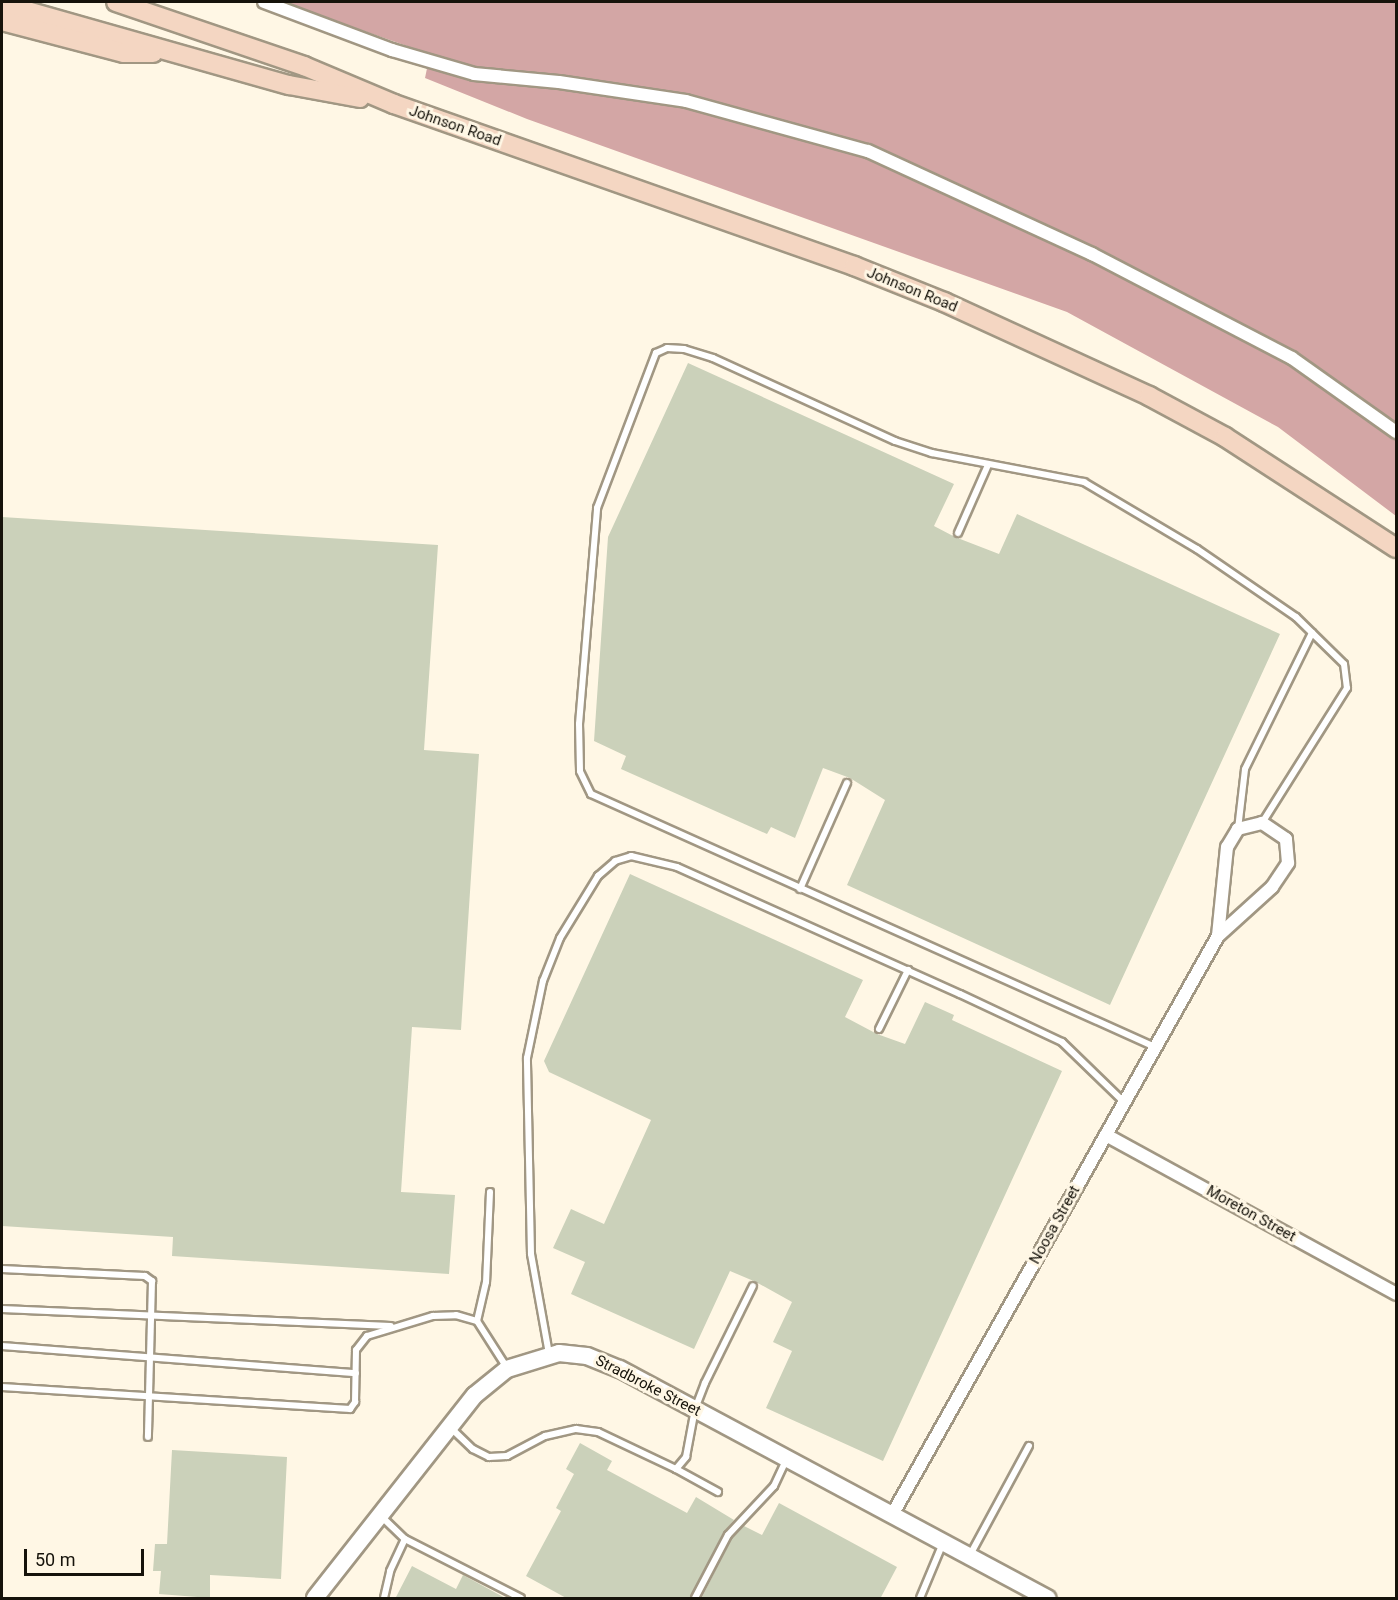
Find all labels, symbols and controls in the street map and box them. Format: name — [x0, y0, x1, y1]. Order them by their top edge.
street label: Johnson Road — [407, 102, 503, 150]
street label: Johnson Road — [864, 264, 960, 316]
street label: Moreton Street — [1203, 1182, 1299, 1246]
street label: Noosa Street — [1026, 1183, 1084, 1267]
street label: Stradbroke Street — [592, 1352, 704, 1420]
scale bar — [27, 1537, 147, 1575]
text: 50 m — [35, 1549, 75, 1570]

